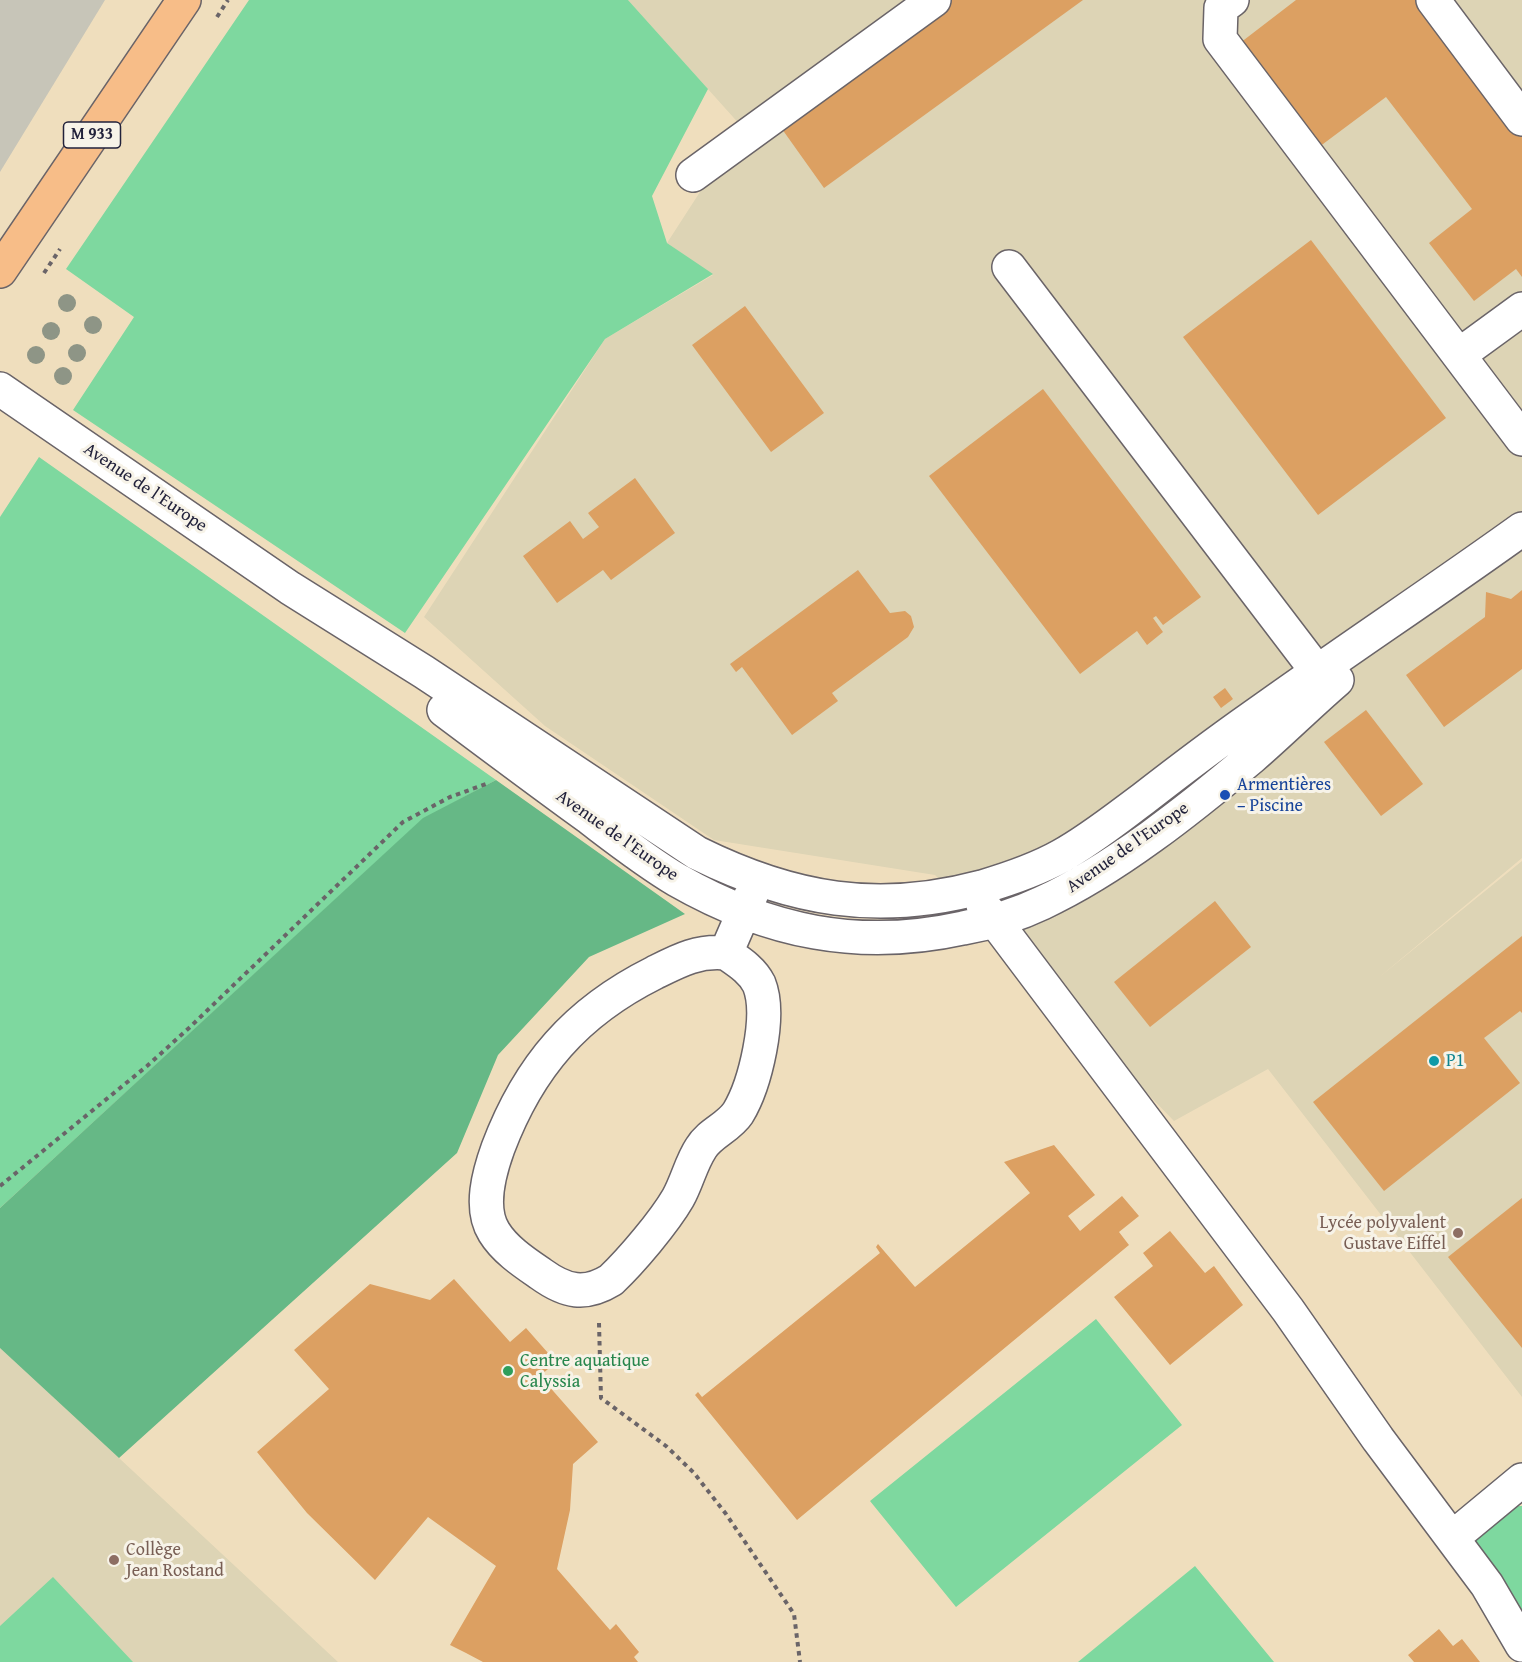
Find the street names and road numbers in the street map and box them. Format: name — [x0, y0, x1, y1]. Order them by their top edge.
road number: M 933 — [64, 122, 121, 148]
street label: Avenue de l'Europe — [79, 439, 211, 537]
street label: Avenue de l'Europe — [552, 786, 682, 886]
street label: Avenue de l'Europe — [1063, 798, 1193, 898]

